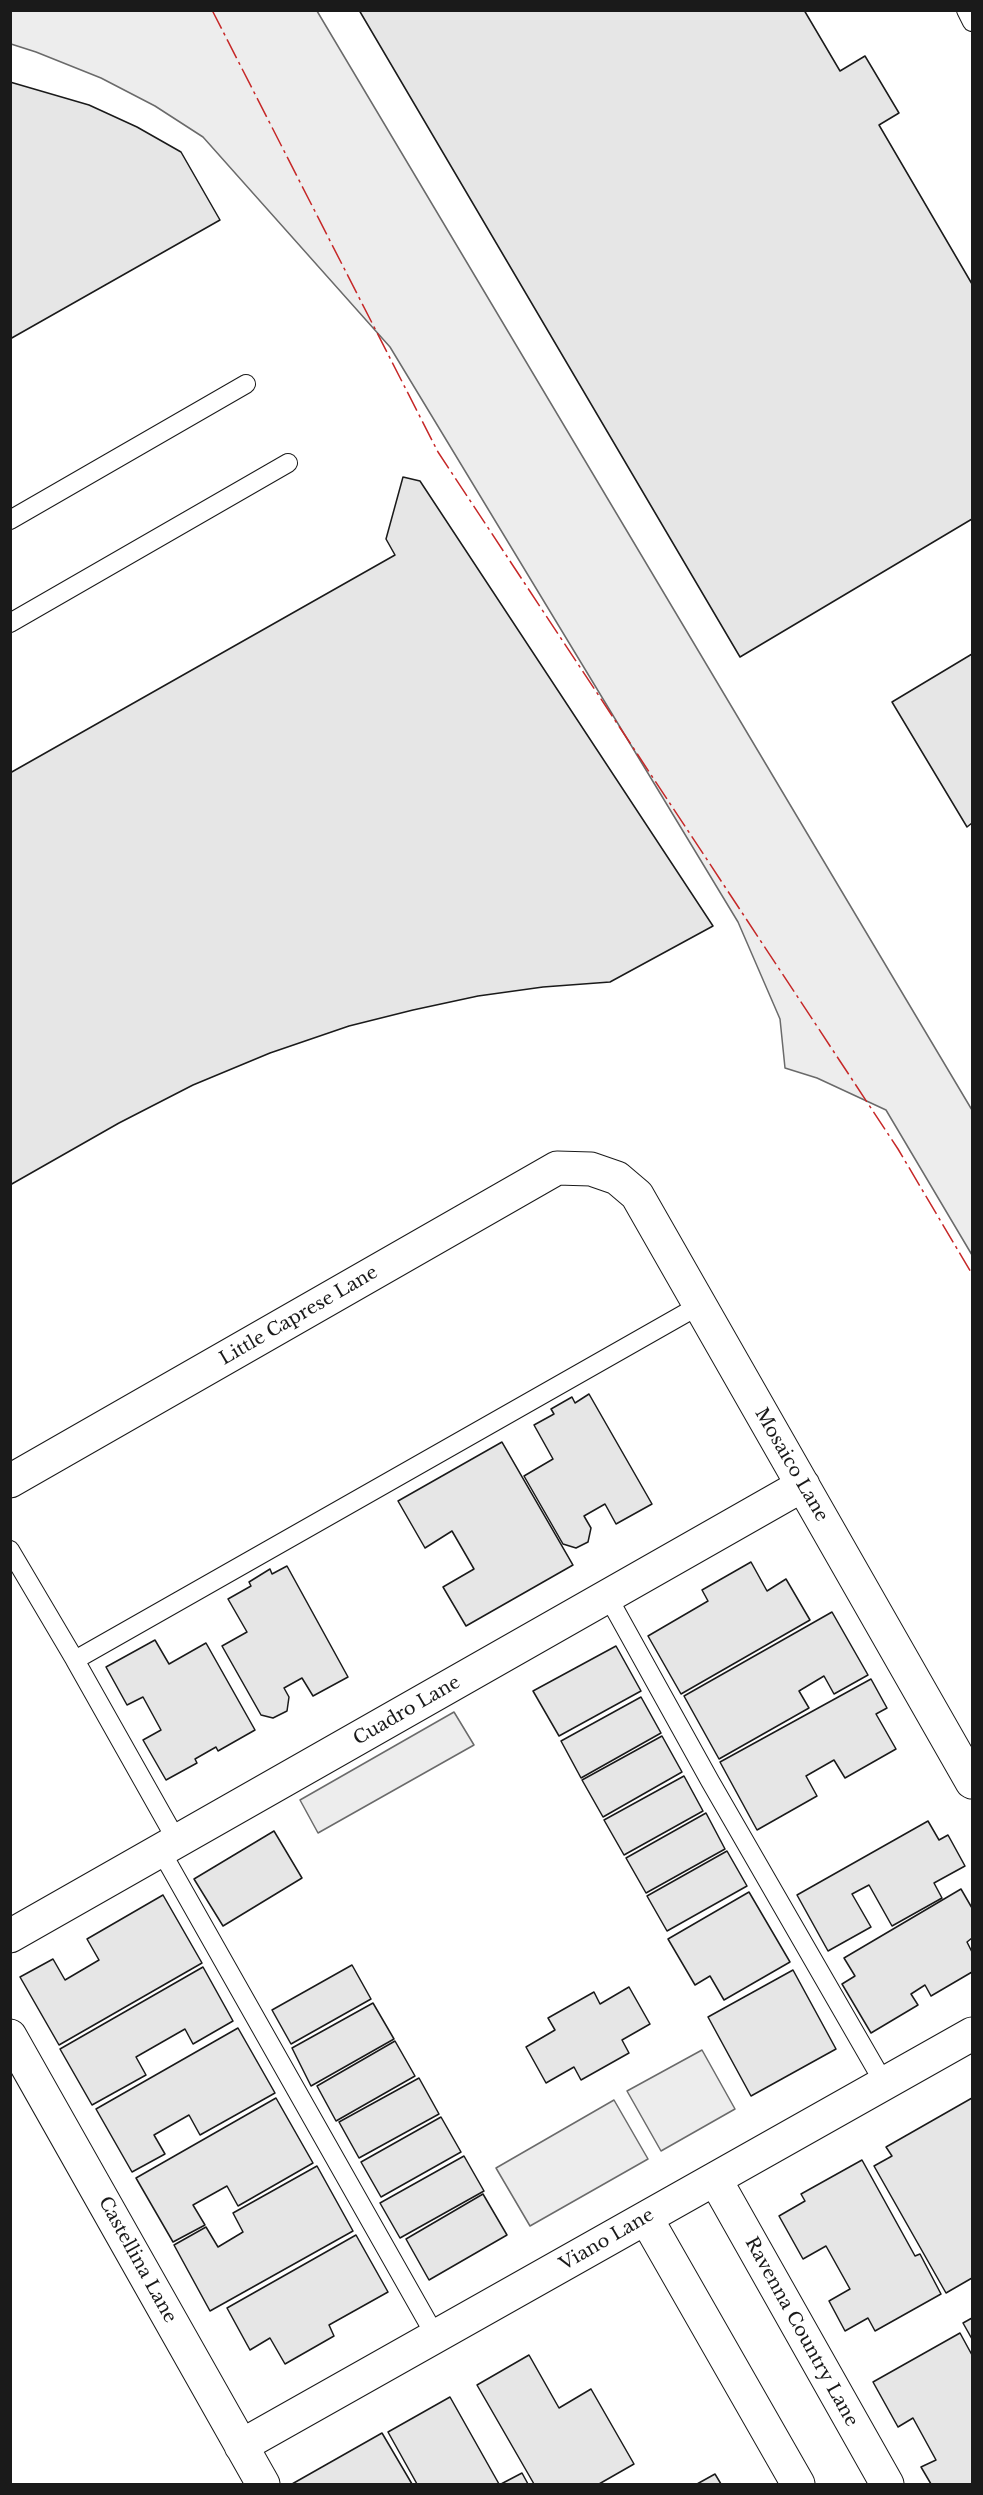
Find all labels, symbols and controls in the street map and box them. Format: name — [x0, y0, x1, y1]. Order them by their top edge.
street label: Little Caprese Lane — [216, 1262, 382, 1370]
street label: Mosaico Lane — [750, 1404, 832, 1526]
street label: Cuadro Lane — [350, 1672, 464, 1750]
street label: Castellina Lane — [93, 2193, 181, 2327]
street label: Viano Lane — [556, 2204, 658, 2276]
street label: Ravenna Country Lane — [740, 2234, 862, 2430]

